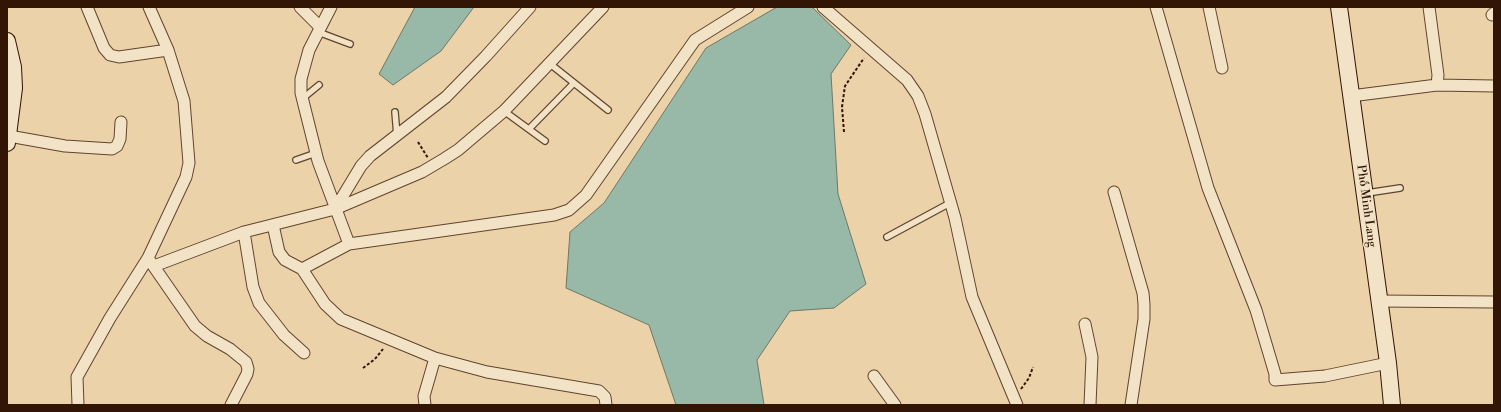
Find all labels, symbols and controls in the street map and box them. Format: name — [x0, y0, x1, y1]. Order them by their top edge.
street label: Phố Minh Lang — [1353, 164, 1379, 248]

